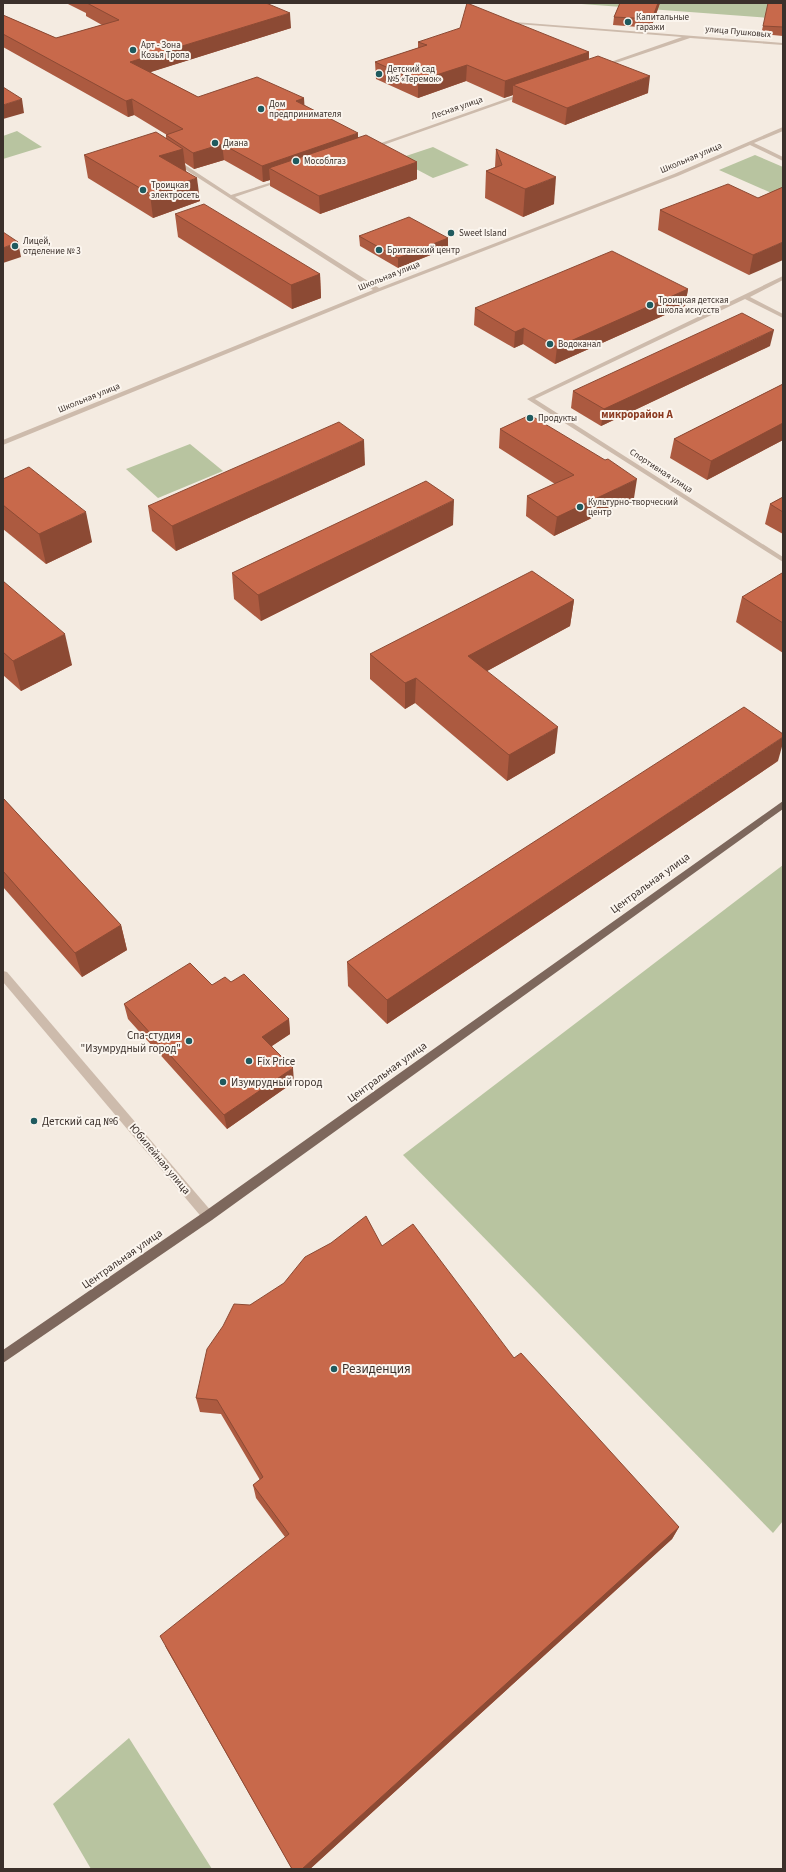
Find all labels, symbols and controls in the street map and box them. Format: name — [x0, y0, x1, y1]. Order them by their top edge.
place label: Капитальные гаражи — [636, 11, 690, 34]
marker: Капитальные гаражи — [623, 17, 633, 27]
street label: улица Пушковых — [705, 23, 771, 41]
place label: Арт - Зона Козья Тропа — [141, 39, 190, 62]
marker: Арт - Зона Козья Тропа — [128, 45, 138, 55]
place label: Детский сад №5 «Теремок» — [387, 63, 442, 86]
marker: Детский сад №5 «Теремок» — [374, 69, 384, 79]
street label: Лесная улица — [429, 93, 485, 123]
place label: Дом предпринимателя — [269, 98, 341, 121]
marker: Дом предпринимателя — [256, 104, 266, 114]
place label: Диана — [223, 137, 248, 150]
marker: Диана — [210, 138, 220, 148]
street label: Школьная улица — [658, 139, 724, 177]
place label: Мособлгаз — [304, 155, 346, 168]
marker: Мособлгаз — [291, 156, 301, 166]
place label: Троицкая электросеть — [151, 179, 200, 202]
marker: Троицкая электросеть — [138, 185, 148, 195]
place label: Sweet Island — [459, 227, 507, 240]
marker: Sweet Island — [446, 228, 456, 238]
place label: Лицей, отделение № 3 — [23, 235, 81, 258]
marker: Лицей, отделение № 3 — [10, 241, 20, 251]
place label: Британский центр — [387, 244, 460, 257]
marker: Британский центр — [374, 245, 384, 255]
street label: Школьная улица — [356, 258, 422, 294]
place label: Троицкая детская школа искусств — [658, 294, 729, 317]
marker: Троицкая детская школа искусств — [645, 300, 655, 310]
place label: Водоканал — [558, 338, 601, 351]
marker: Водоканал — [545, 339, 555, 349]
street label: Школьная улица — [56, 380, 122, 416]
district label: микрорайон А — [601, 407, 673, 422]
place label: Продукты — [538, 412, 577, 425]
marker: Продукты — [525, 413, 535, 423]
street label: Спортивная улица — [627, 446, 695, 496]
place label: Культурно-творческий центр — [588, 496, 678, 519]
marker: Культурно-творческий центр — [575, 502, 585, 512]
street label: Центральная улица — [607, 849, 693, 917]
place label: Спа-студия "Изумрудный город" — [80, 1028, 181, 1056]
marker: Спа-студия "Изумрудный город" — [184, 1036, 194, 1046]
street label: Центральная улица — [344, 1038, 430, 1106]
place label: Fix Price — [257, 1054, 296, 1069]
marker: Fix Price — [244, 1056, 254, 1066]
place label: Изумрудный город — [231, 1075, 322, 1090]
marker: Изумрудный город — [218, 1077, 228, 1087]
place label: Детский сад №6 — [42, 1114, 119, 1129]
marker: Детский сад №6 — [29, 1116, 39, 1126]
street label: Юбилейная улица — [126, 1120, 194, 1198]
street label: Центральная улица — [79, 1226, 165, 1292]
place label: Резиденция — [342, 1360, 411, 1378]
marker: Резиденция — [329, 1364, 339, 1374]

